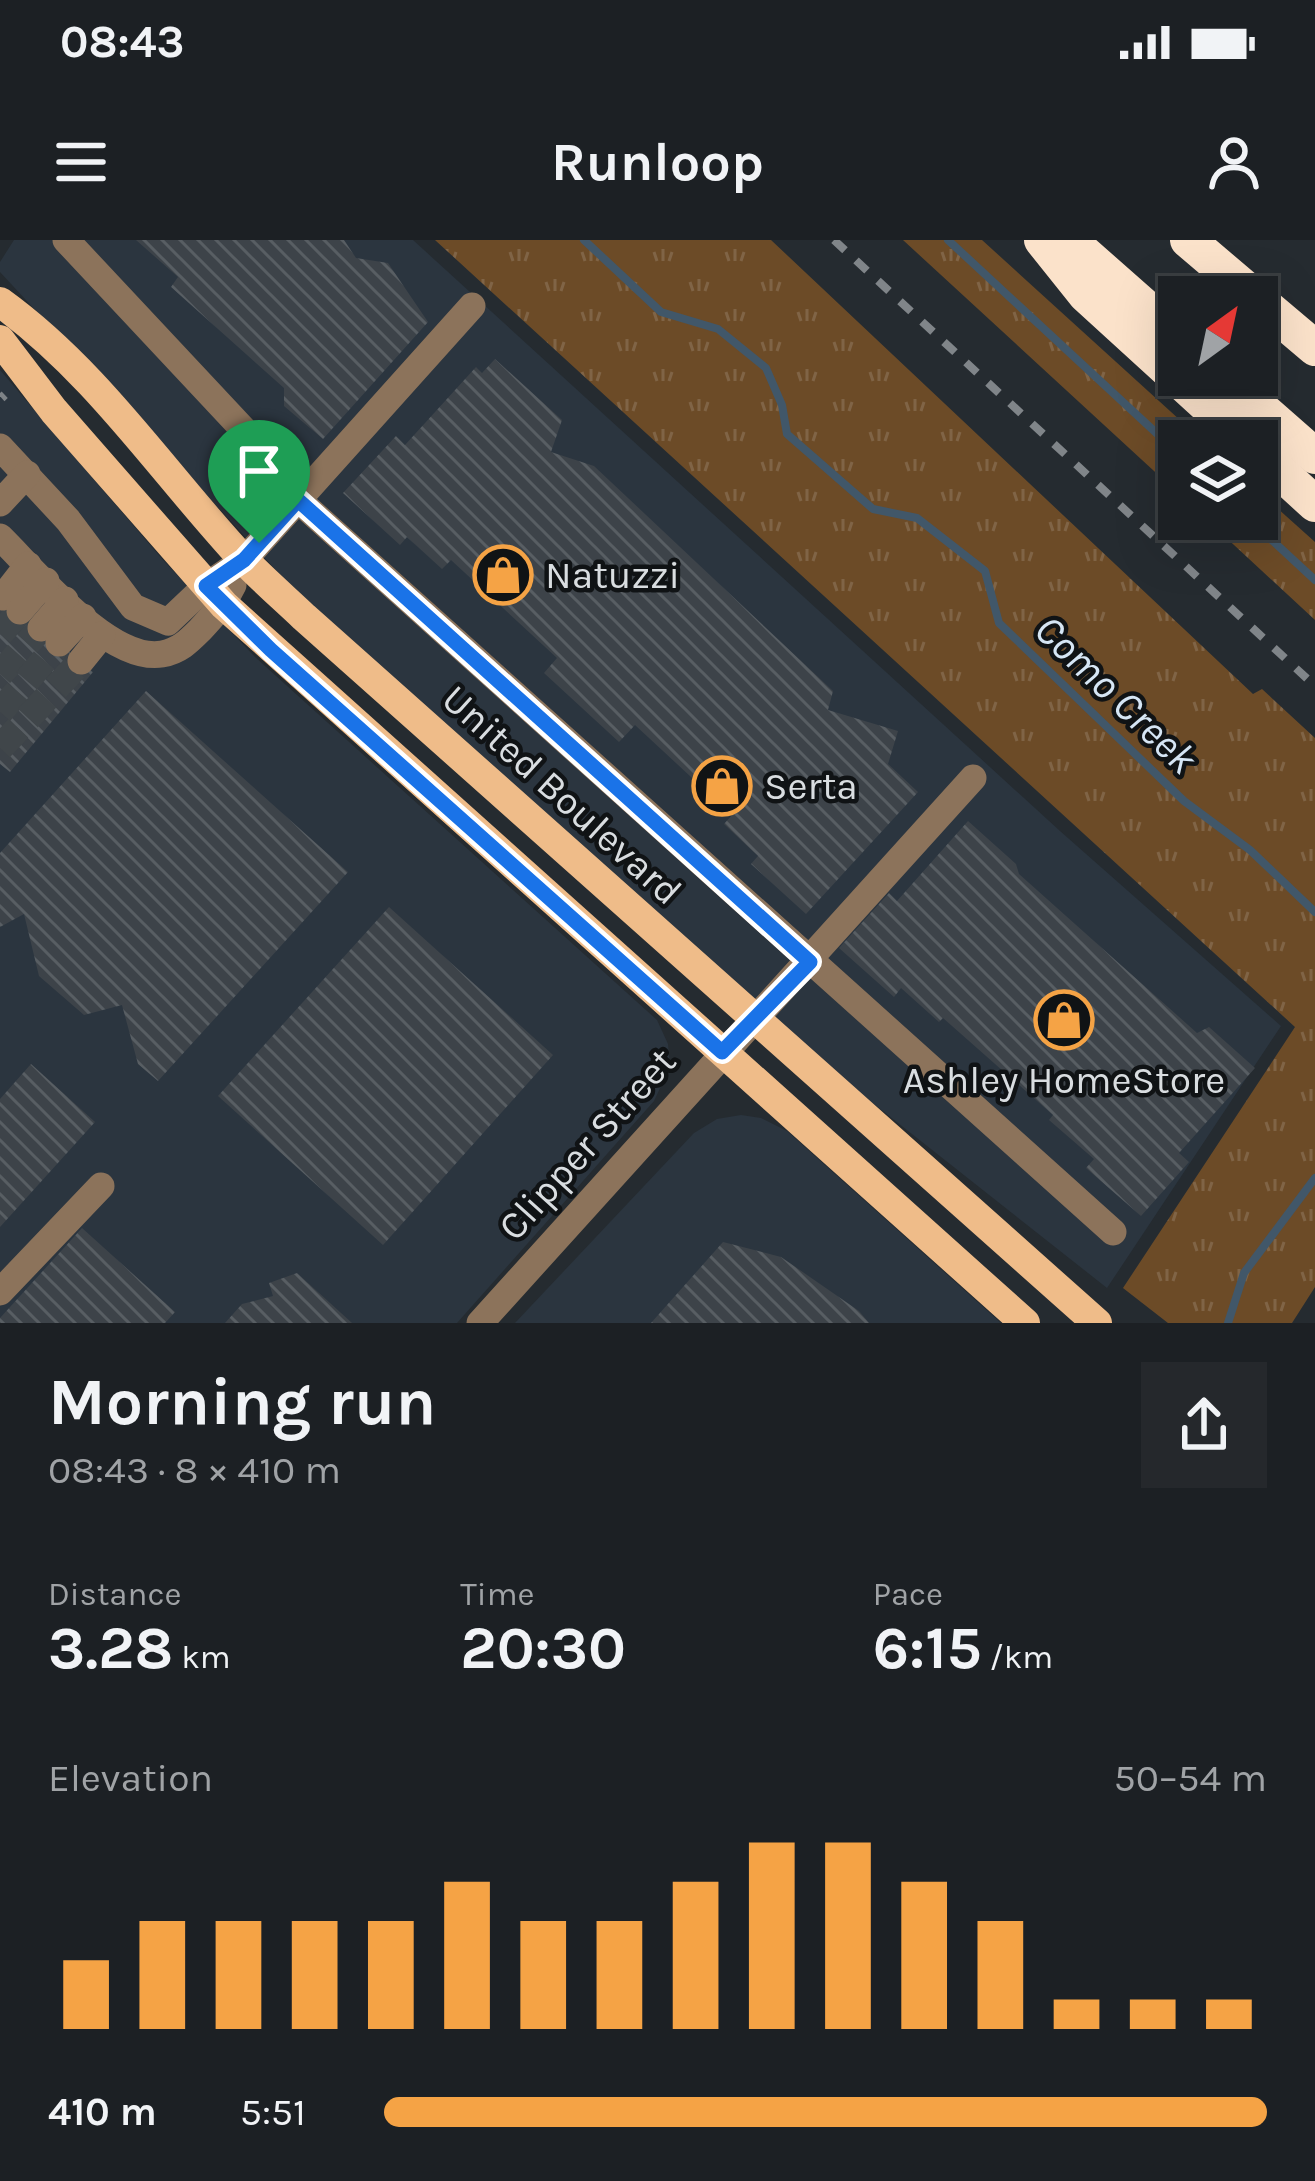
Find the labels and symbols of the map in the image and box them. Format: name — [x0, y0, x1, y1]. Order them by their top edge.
north arrow — [1158, 276, 1278, 396]
pin — [208, 420, 310, 543]
shop icon: Natuzzi — [472, 544, 534, 606]
place label: Natuzzi — [545, 552, 680, 598]
water label: Como Creek — [1024, 604, 1208, 784]
street label: United Boulevard — [433, 676, 691, 914]
shop icon: Serta — [691, 755, 753, 817]
place label: Serta — [764, 763, 858, 809]
shop icon: Ashley HomeStore — [1033, 989, 1095, 1051]
street label: Clipper Street — [489, 1039, 685, 1249]
place label: Ashley HomeStore — [903, 1057, 1225, 1103]

